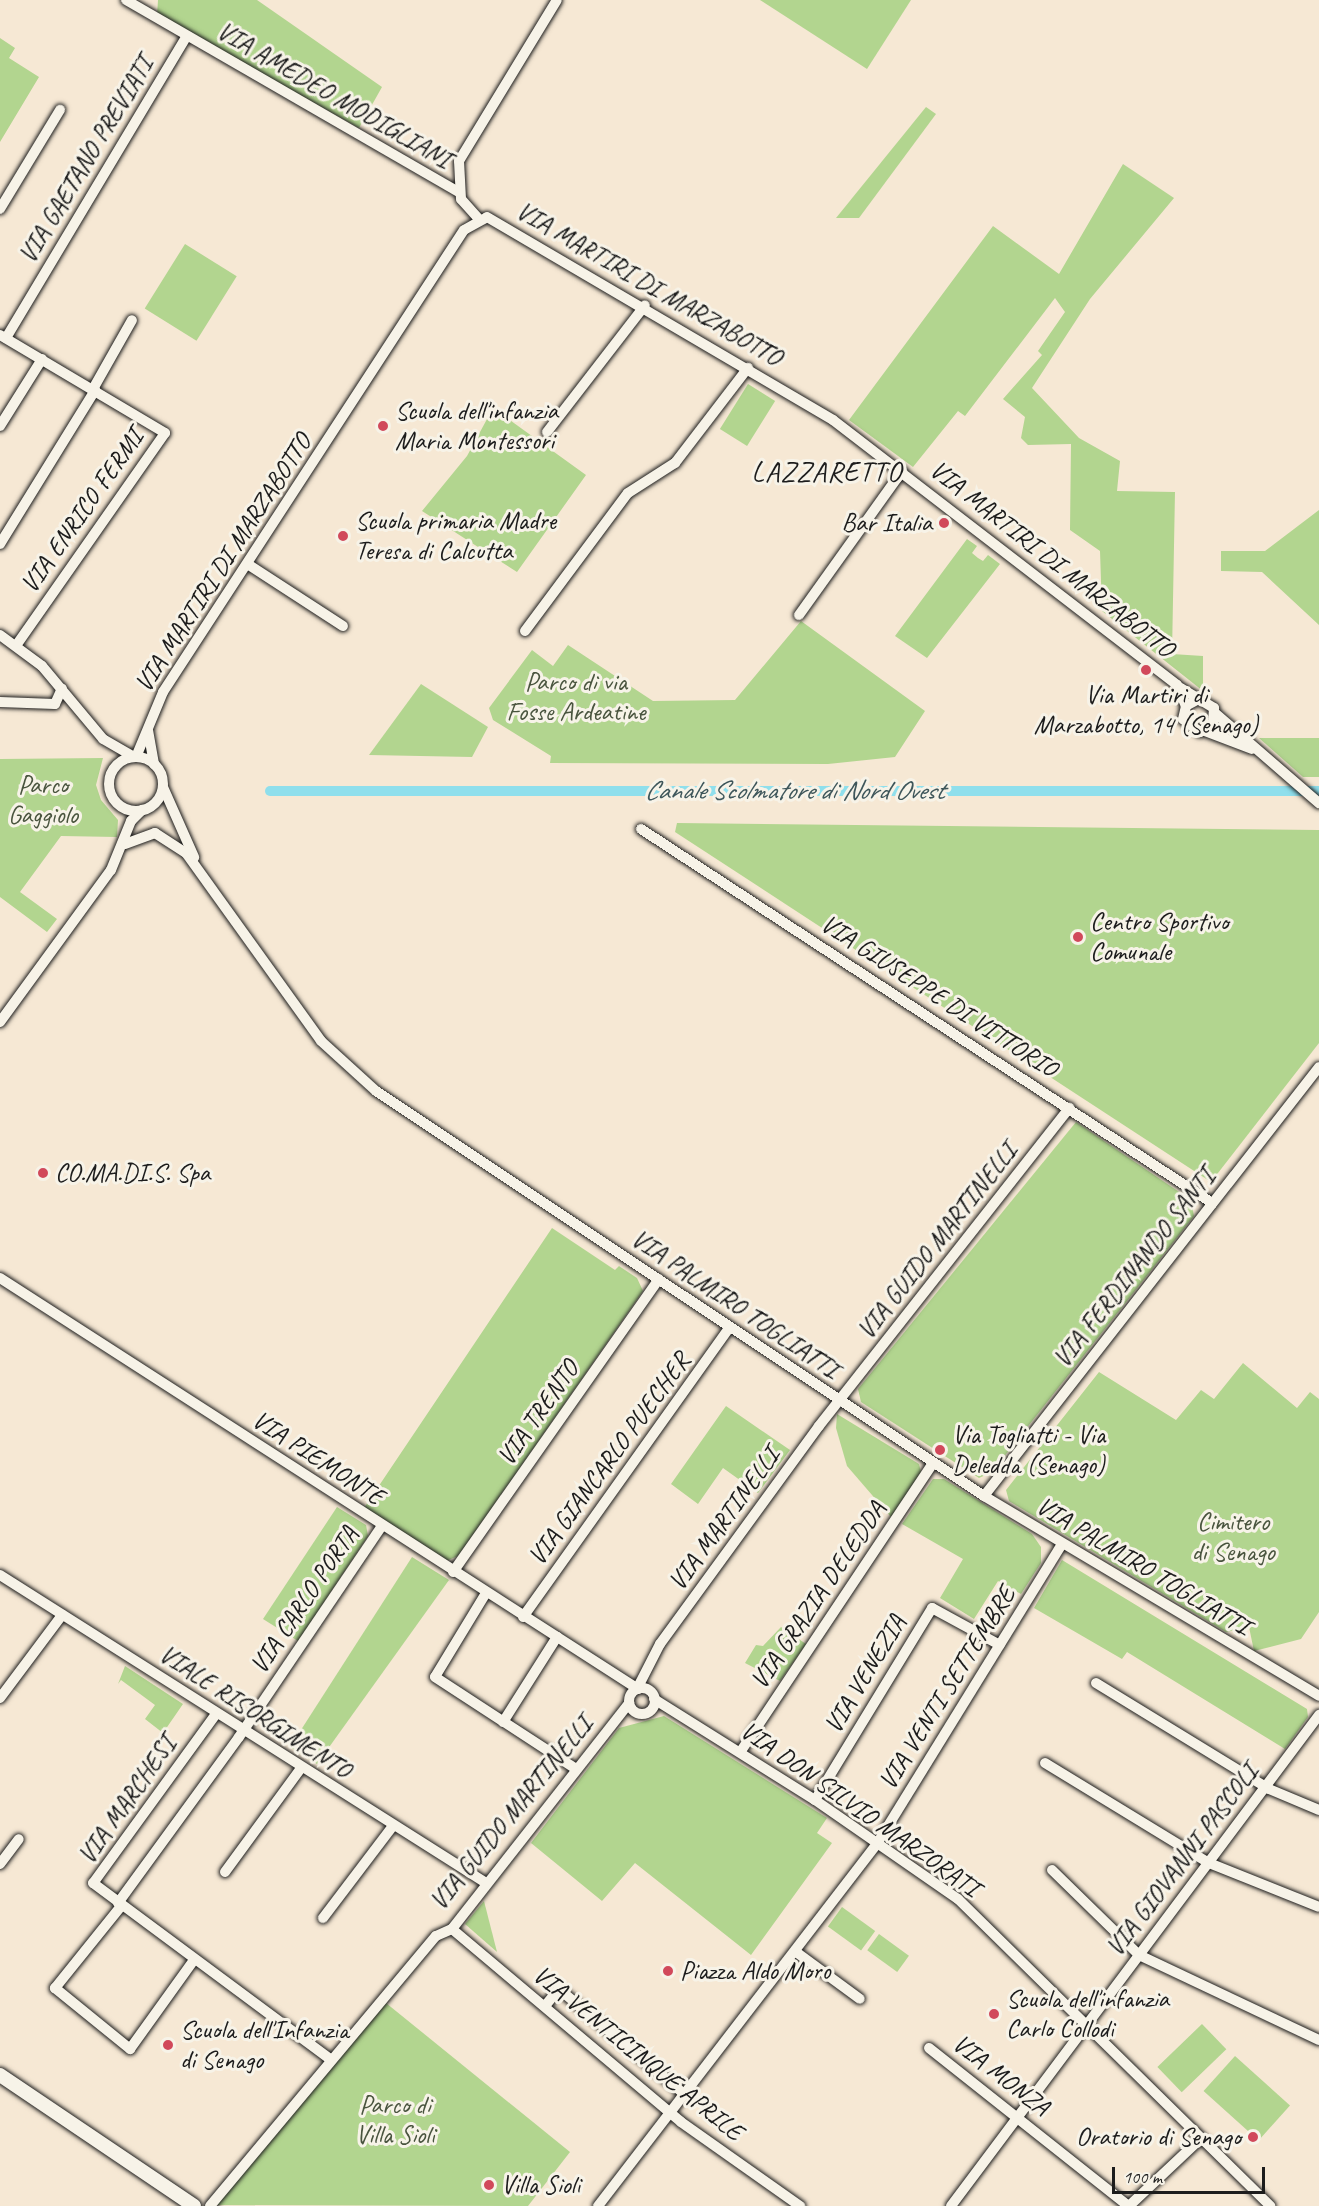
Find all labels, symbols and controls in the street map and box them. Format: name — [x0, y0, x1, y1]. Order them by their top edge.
street label: VIA AMEDEO MODIGLIANI — [211, 15, 457, 175]
street label: VIA GAETANO PREVIATI — [12, 52, 160, 268]
street label: VIA MARTIRI DI MARZABOTTO — [510, 195, 788, 373]
place label: Scuola dell'infanzia Maria Montessori — [395, 395, 558, 456]
marker: Scuola dell'infanzia Maria Montessori — [376, 419, 390, 433]
street label: VIA ENRICO FERMI — [14, 422, 150, 600]
street label: VIA MARTIRI DI MARZABOTTO — [127, 427, 319, 699]
street label: VIA MARTIRI DI MARZABOTTO — [923, 453, 1181, 665]
district label: LAZZARETTO — [751, 455, 903, 489]
place label: Scuola primaria Madre Teresa di Calcutta — [355, 505, 556, 566]
place label: Bar Italia — [841, 507, 932, 539]
marker: Bar Italia — [937, 516, 951, 530]
marker: Scuola primaria Madre Teresa di Calcutta — [336, 529, 350, 543]
marker: Via Martiri di Marzabotto, 14 (Senago) — [1139, 663, 1153, 677]
park label: Parco di via Fosse Ardeatine — [507, 666, 645, 728]
place label: Via Martiri di Marzabotto, 14 (Senago) — [1034, 679, 1258, 740]
park label: Parco Gaggiolo — [8, 769, 78, 831]
water label: Canale Scolmatore di Nord Ovest — [645, 775, 943, 807]
place label: Centro Sportivo Comunale — [1090, 906, 1228, 968]
street label: VIA GIUSEPPE DI VITTORIO — [816, 908, 1062, 1084]
marker: Centro Sportivo Comunale — [1071, 930, 1085, 944]
street label: VIA GUIDO MARTINELLI — [851, 1137, 1023, 1345]
place label: CO.MA.DI.S. Spa — [55, 1157, 210, 1189]
street label: VIA FERDINANDO SANTI — [1046, 1162, 1222, 1374]
marker: CO.MA.DI.S. Spa — [36, 1166, 50, 1180]
street label: VIA PALMIRO TOGLIATTI — [625, 1223, 845, 1385]
street label: VIA GIANCARLO PUECHER — [521, 1347, 697, 1571]
street label: VIA TRENTO — [491, 1355, 585, 1471]
street label: VIA PIEMONTE — [247, 1404, 389, 1512]
place label: Via Togliatti - Via Deledda (Senago) — [952, 1419, 1106, 1480]
street label: VIA MARTINELLI — [661, 1441, 787, 1597]
marker: Via Togliatti - Via Deledda (Senago) — [933, 1443, 947, 1457]
street label: VIA PALMIRO TOGLIATTI — [1030, 1490, 1256, 1642]
street label: VIA GRAZIA DELEDDA — [744, 1495, 892, 1695]
park label: Cimitero di Senago — [1192, 1506, 1274, 1568]
street label: VIA CARLO PORTA — [243, 1521, 365, 1679]
street label: VIA VENTI SETTEMBRE — [872, 1581, 1022, 1795]
street label: VIA VENEZIA — [817, 1608, 913, 1740]
street label: VIALE RISORGIMENTO — [153, 1638, 357, 1786]
street label: VIA GUIDO MARTINELLI — [423, 1710, 599, 1916]
street label: VIA DON SILVIO MARZORATI — [735, 1715, 985, 1903]
street label: VIA MARCHESI — [71, 1729, 183, 1871]
street label: VIA GIOVANNI PASCOLI — [1100, 1758, 1264, 1962]
place label: Piazza Aldo Moro — [680, 1955, 831, 1987]
street label: VIA VENTICINQUE APRILE — [526, 1958, 750, 2148]
marker: Piazza Aldo Moro — [661, 1964, 675, 1978]
place label: Scuola dell'infanzia Carlo Collodi — [1006, 1983, 1169, 2044]
marker: Scuola dell'infanzia Carlo Collodi — [987, 2007, 1001, 2021]
place label: Scuola dell'Infanzia di Senago — [180, 2014, 348, 2076]
street label: VIA MONZA — [946, 2027, 1056, 2123]
marker: Scuola dell'Infanzia di Senago — [161, 2038, 175, 2052]
park label: Parco di Villa Sioli — [355, 2089, 435, 2150]
place label: Oratorio di Senago — [1078, 2121, 1241, 2153]
marker: Oratorio di Senago — [1246, 2130, 1260, 2144]
scale bar — [1115, 2155, 1268, 2193]
text: 100 m — [1123, 2166, 1162, 2188]
place label: Villa Sioli — [501, 2169, 581, 2201]
marker: Villa Sioli — [482, 2178, 496, 2192]

